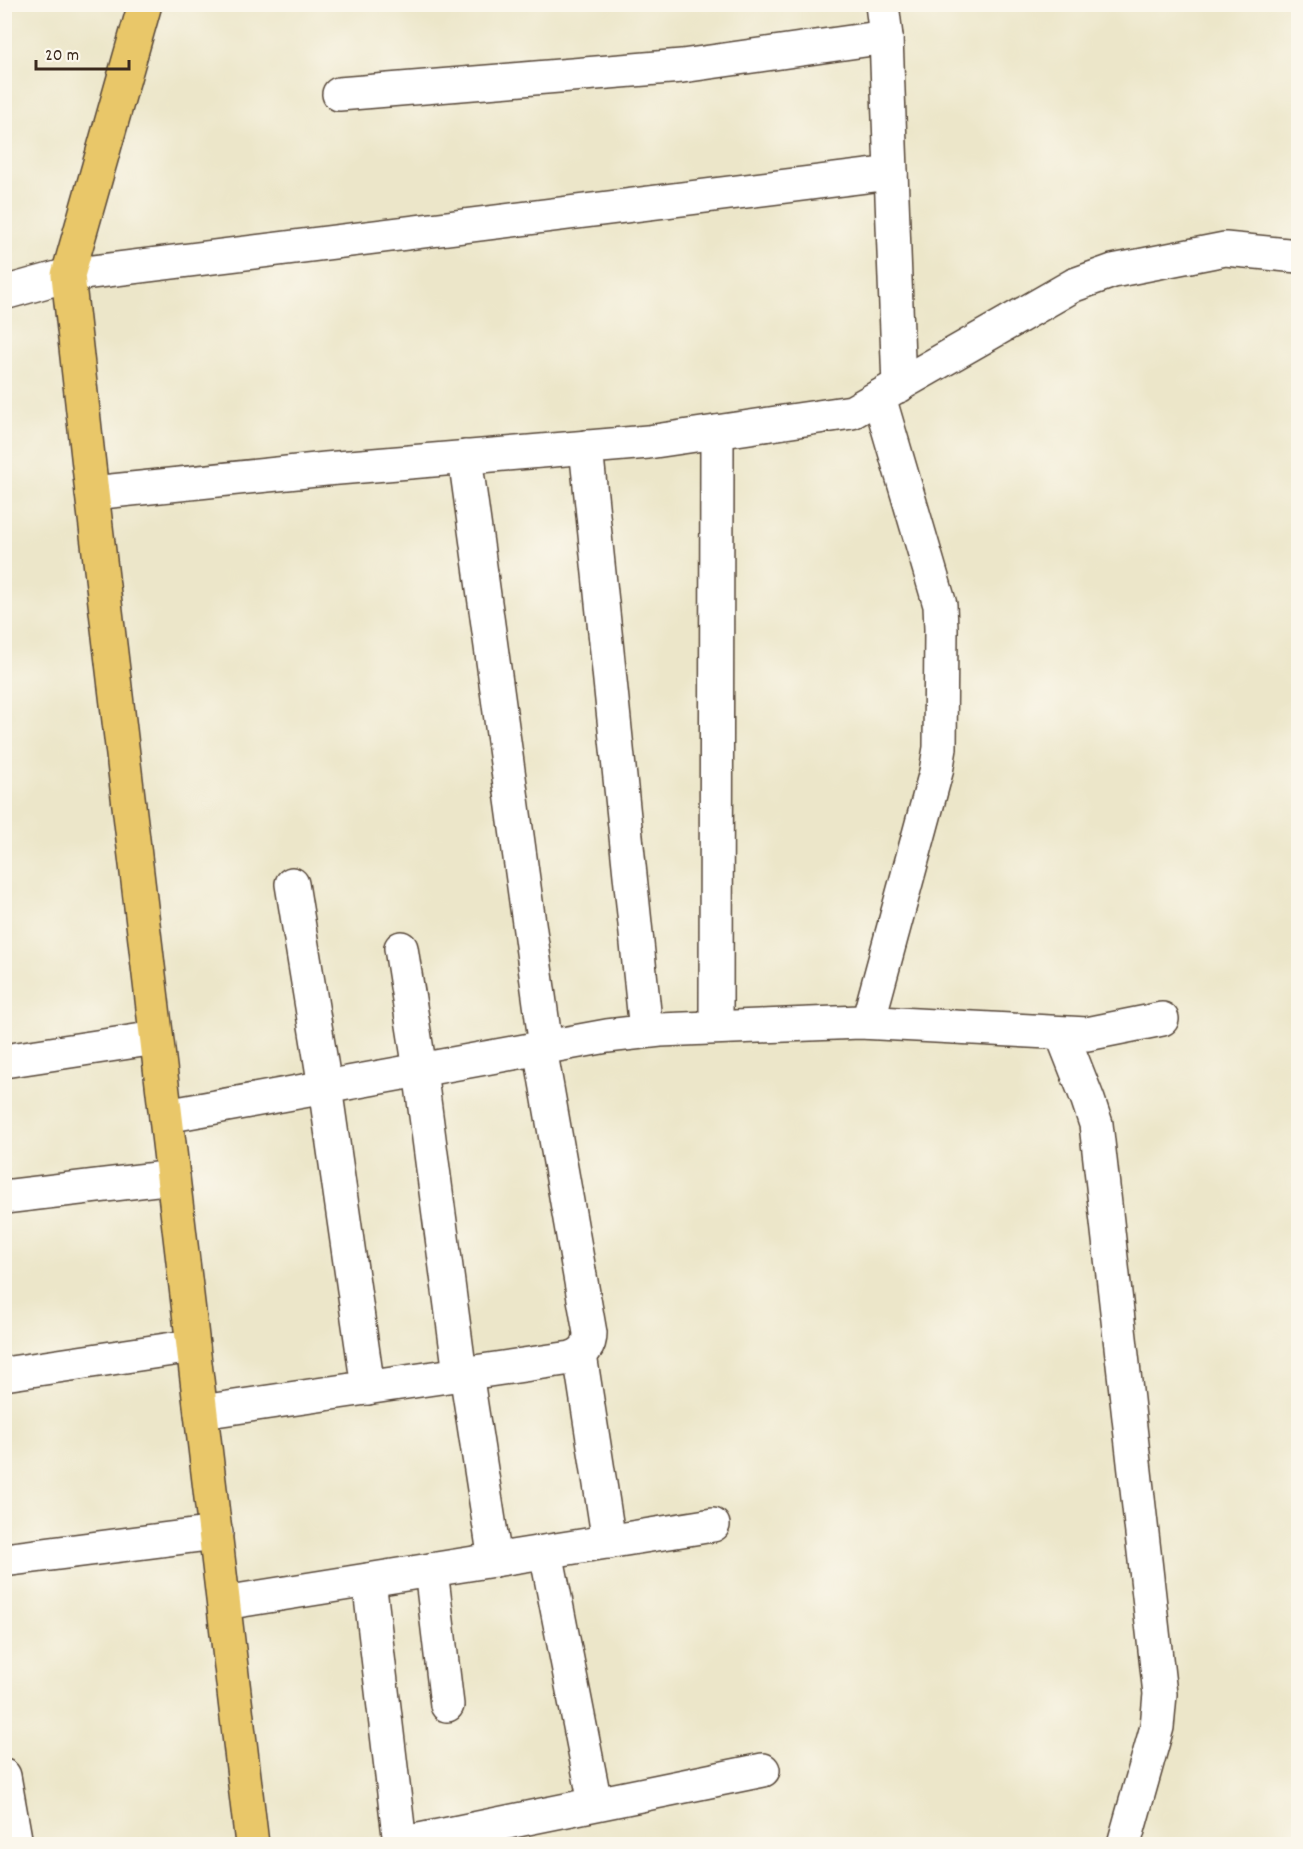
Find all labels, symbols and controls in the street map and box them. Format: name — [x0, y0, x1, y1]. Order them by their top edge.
scale bar — [36, 33, 129, 71]
text: 20 m — [45, 44, 79, 69]

